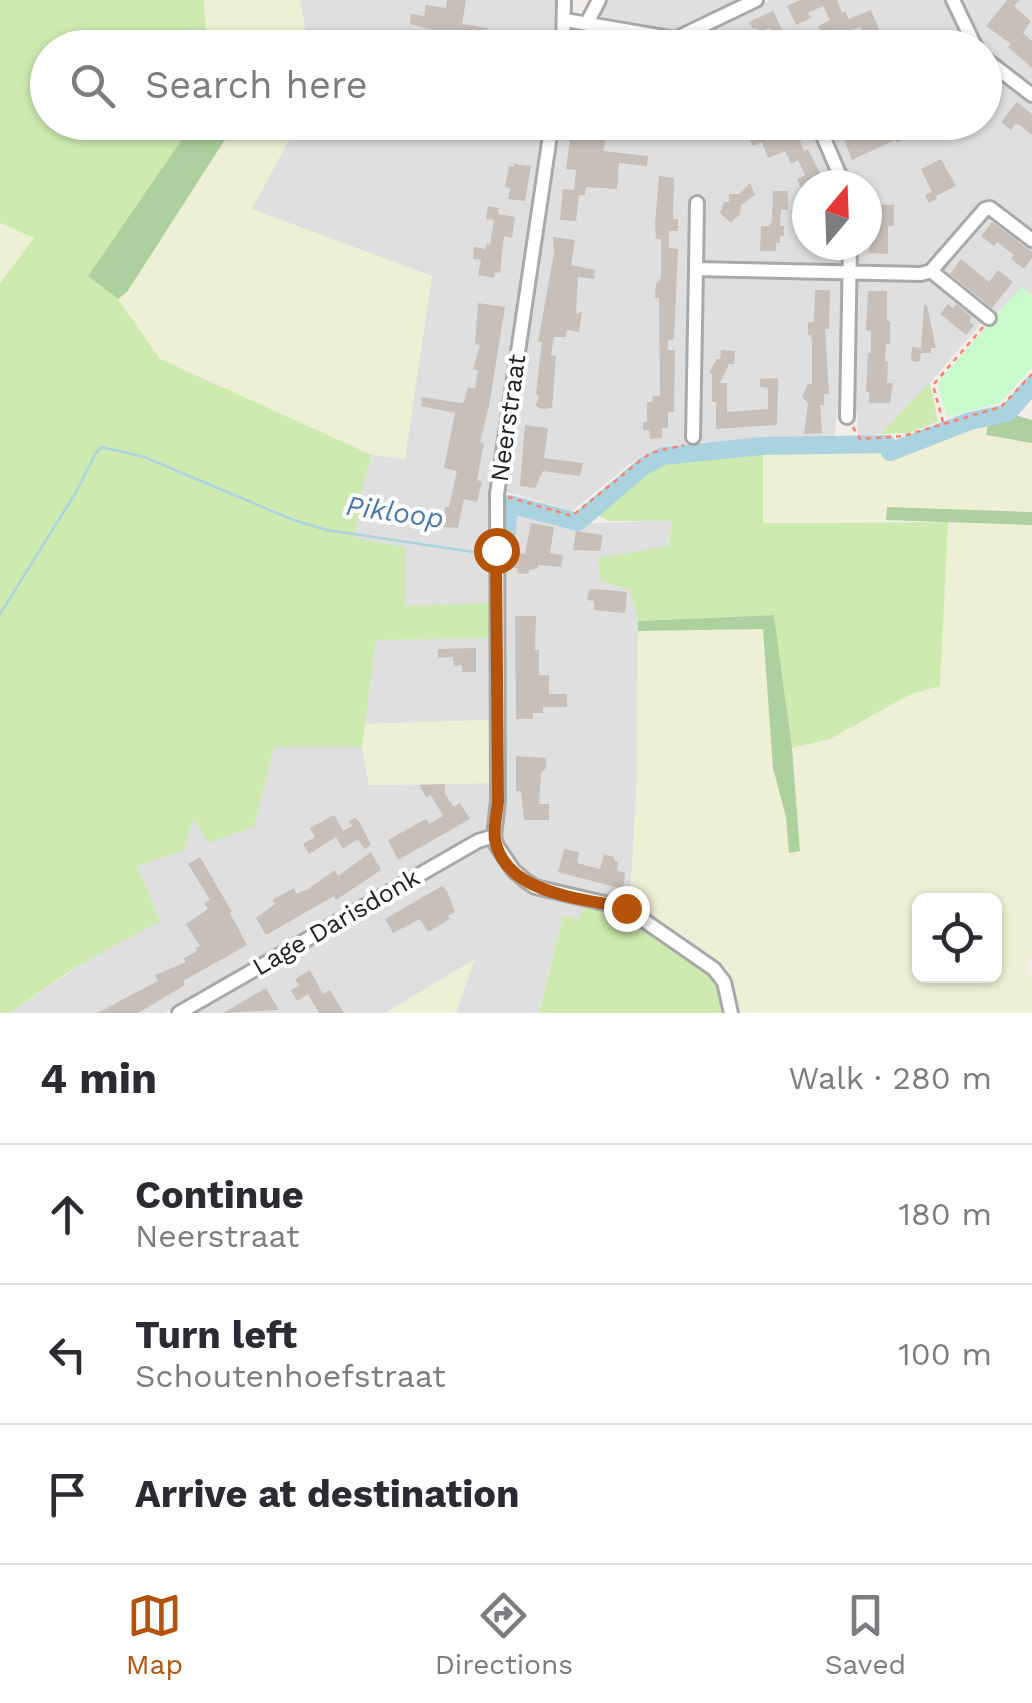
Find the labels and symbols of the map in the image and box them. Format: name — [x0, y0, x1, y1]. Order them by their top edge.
north arrow — [792, 170, 882, 260]
street label: Neerstraat — [485, 352, 531, 484]
water label: Pikloop — [344, 489, 446, 535]
route start — [474, 528, 520, 574]
street label: Lage Darisdonk — [247, 862, 425, 982]
route end — [604, 886, 650, 932]

